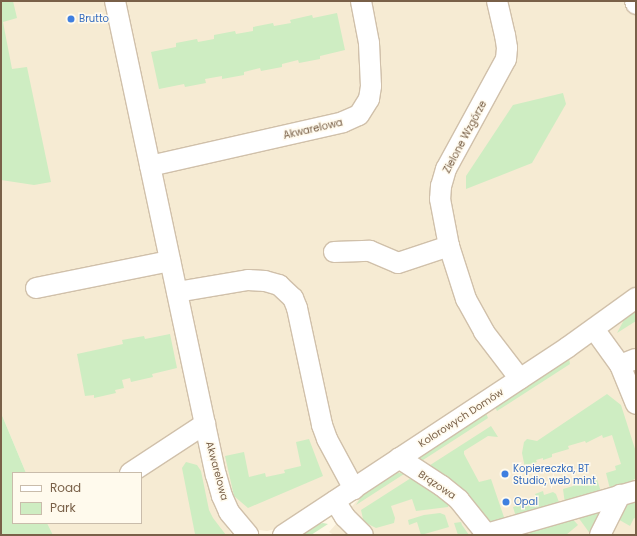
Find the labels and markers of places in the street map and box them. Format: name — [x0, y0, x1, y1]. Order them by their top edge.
place label: Brutto — [79, 13, 109, 25]
marker: Brutto — [66, 14, 76, 24]
place label: Kopiereczka, BT Studio, web mint — [513, 462, 596, 486]
marker: Kopiereczka, BT Studio, web mint — [500, 469, 510, 479]
place label: Opal — [514, 496, 538, 508]
marker: Opal — [501, 497, 511, 507]

